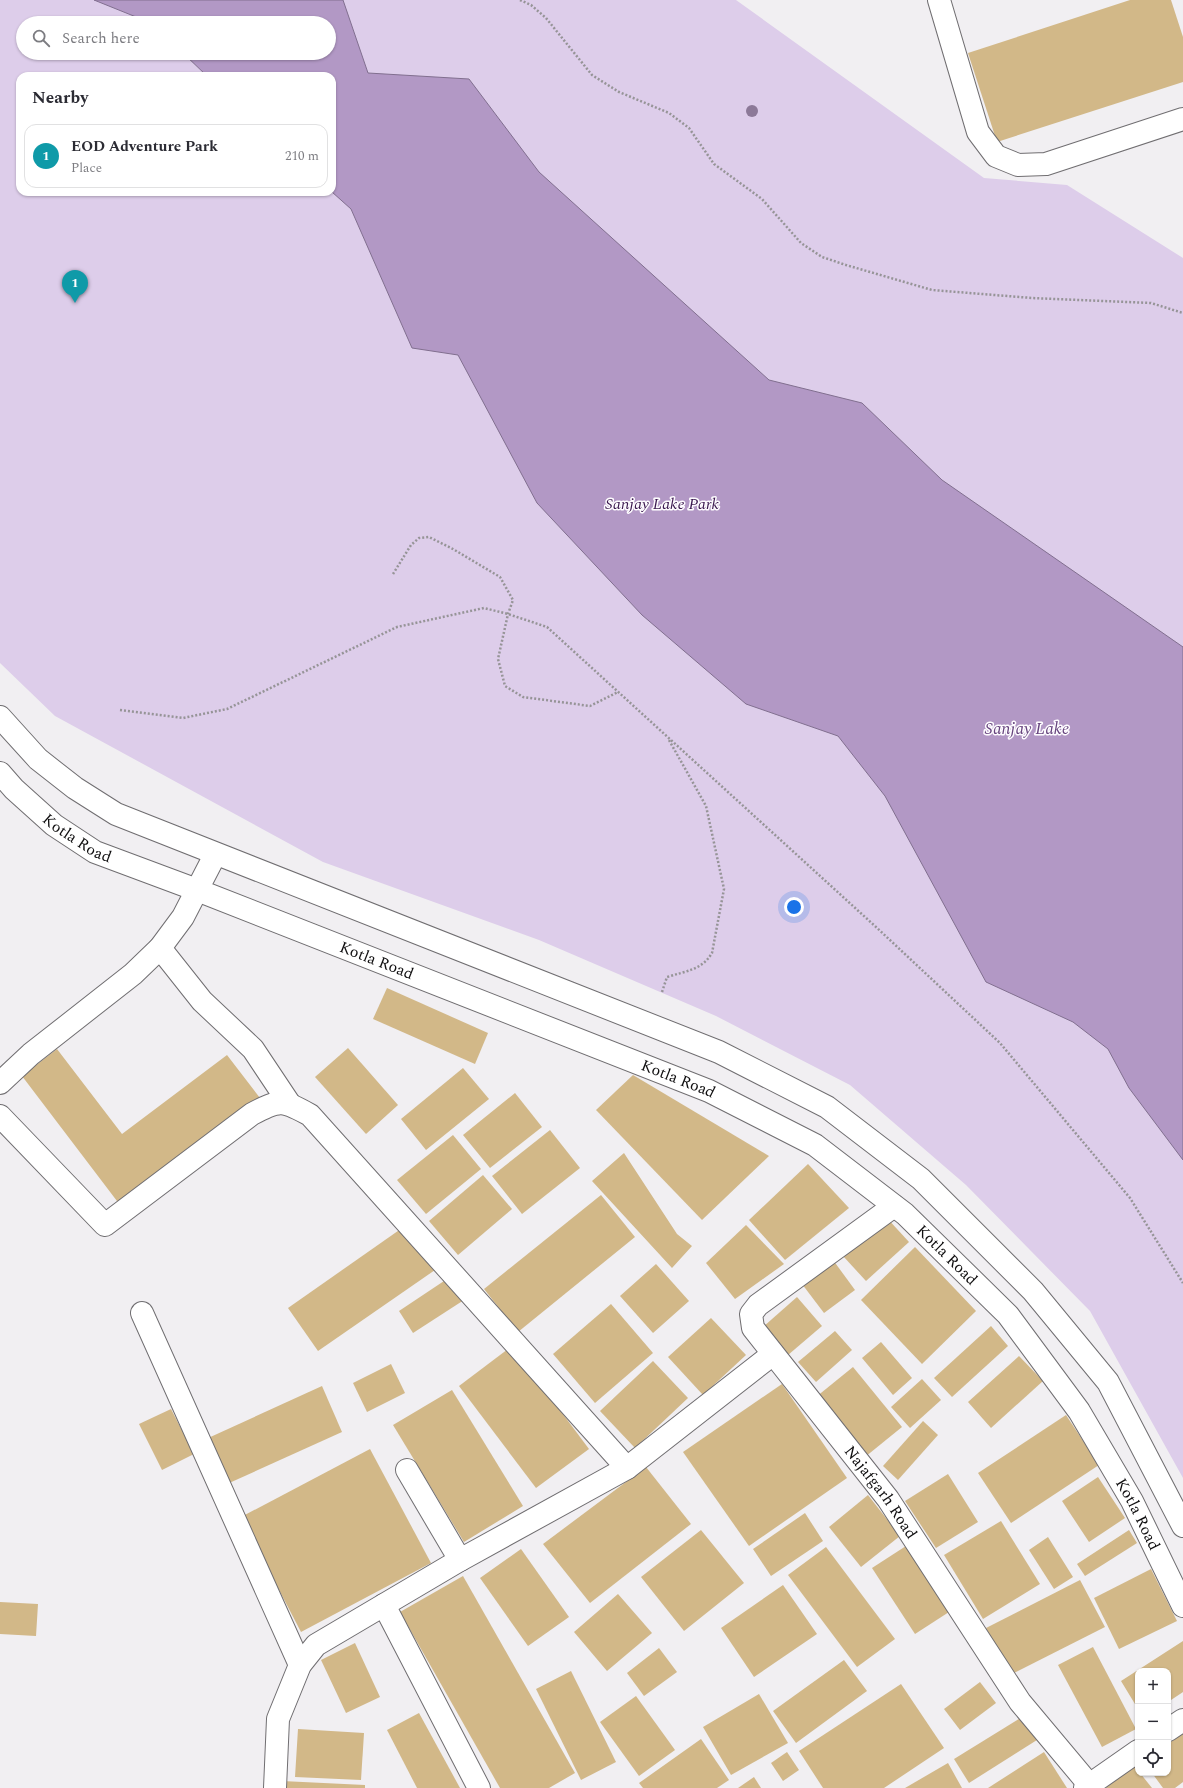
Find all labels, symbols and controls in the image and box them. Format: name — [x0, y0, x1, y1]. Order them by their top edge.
search box — [16, 16, 336, 60]
icon: search — [30, 27, 52, 49]
text: Search here — [62, 27, 140, 50]
text: Nearby — [32, 85, 88, 111]
text: EOD Adventure Park — [71, 135, 218, 158]
text: 1 — [42, 146, 50, 166]
text: 210 m — [285, 146, 319, 166]
text: Place — [71, 158, 102, 178]
pin: 1 — [62, 270, 88, 303]
park label: Sanjay Lake Park — [605, 492, 719, 516]
water label: Sanjay Lake — [985, 716, 1069, 742]
street label: Kotla Road — [37, 808, 115, 869]
your location — [784, 897, 804, 917]
street label: Kotla Road — [336, 935, 417, 986]
street label: Kotla Road — [637, 1053, 720, 1104]
street label: Kotla Road — [911, 1219, 983, 1291]
street label: Najafgarh Road — [838, 1441, 923, 1544]
street label: Kotla Road — [1109, 1474, 1166, 1554]
map controls — [1135, 1668, 1171, 1776]
button: + — [1135, 1668, 1171, 1704]
button: − — [1135, 1704, 1171, 1740]
button: locate — [1135, 1740, 1171, 1776]

